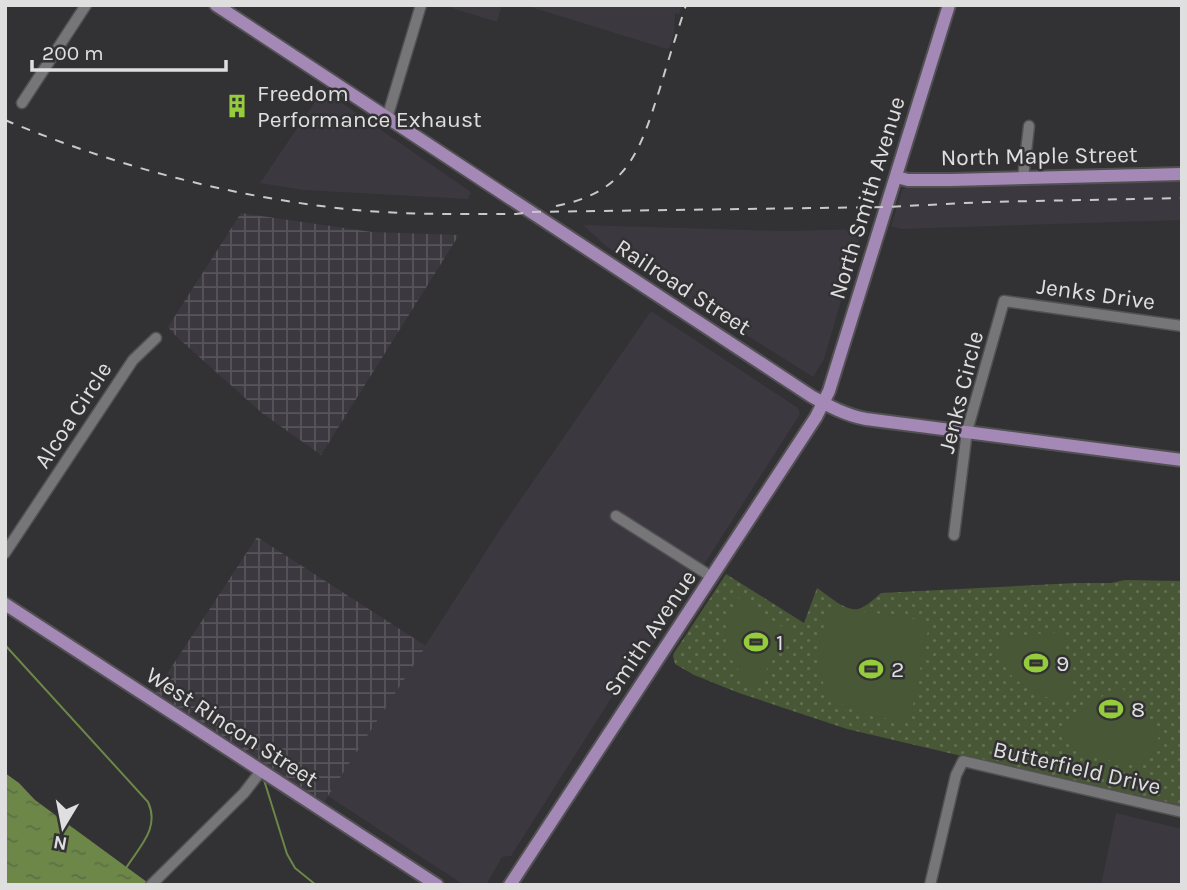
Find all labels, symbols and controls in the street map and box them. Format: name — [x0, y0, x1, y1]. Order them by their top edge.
scale bar — [32, 28, 226, 72]
text: 200 m — [42, 41, 104, 65]
place label: Freedom Performance Exhaust — [257, 80, 482, 133]
building icon: Freedom Performance Exhaust — [223, 92, 251, 120]
street label: North Smith Avenue — [823, 93, 911, 303]
street label: North Maple Street — [940, 141, 1138, 171]
street label: Railroad Street — [610, 233, 756, 341]
street label: Jenks Drive — [1035, 272, 1157, 316]
street label: Jenks Circle — [933, 328, 989, 456]
street label: Alcoa Circle — [29, 357, 117, 473]
street label: Smith Avenue — [598, 565, 702, 701]
sports icon: 1 — [742, 628, 770, 656]
place label: 1 — [776, 629, 784, 656]
sports icon: 9 — [1022, 649, 1050, 677]
place label: 9 — [1056, 650, 1069, 677]
sports icon: 2 — [857, 655, 885, 683]
place label: 2 — [891, 656, 904, 683]
street label: West Rincon Street — [141, 661, 323, 793]
sports icon: 8 — [1097, 695, 1125, 723]
place label: 8 — [1131, 696, 1145, 723]
street label: Butterfield Drive — [990, 736, 1164, 800]
north arrow — [28, 792, 98, 862]
text: N — [52, 831, 69, 855]

